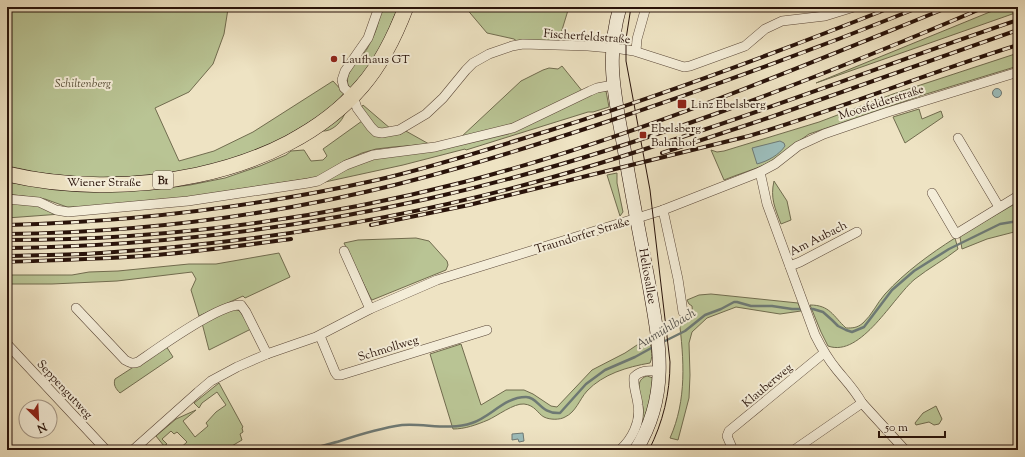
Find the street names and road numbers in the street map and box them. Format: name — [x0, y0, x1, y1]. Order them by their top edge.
street label: Fischerfeldstraße — [543, 25, 631, 49]
street label: Moosfelderstraße — [836, 81, 927, 125]
road number: B1 — [153, 171, 173, 189]
street label: Wiener Straße — [67, 174, 142, 192]
street label: Traundorfer Straße — [533, 213, 632, 259]
street label: Am Aubach — [786, 217, 850, 261]
street label: Heliosallee — [633, 247, 661, 306]
street label: Schmollweg — [356, 331, 421, 367]
street label: Seppengutweg — [32, 356, 97, 423]
street label: Klauberweg — [739, 359, 797, 412]

